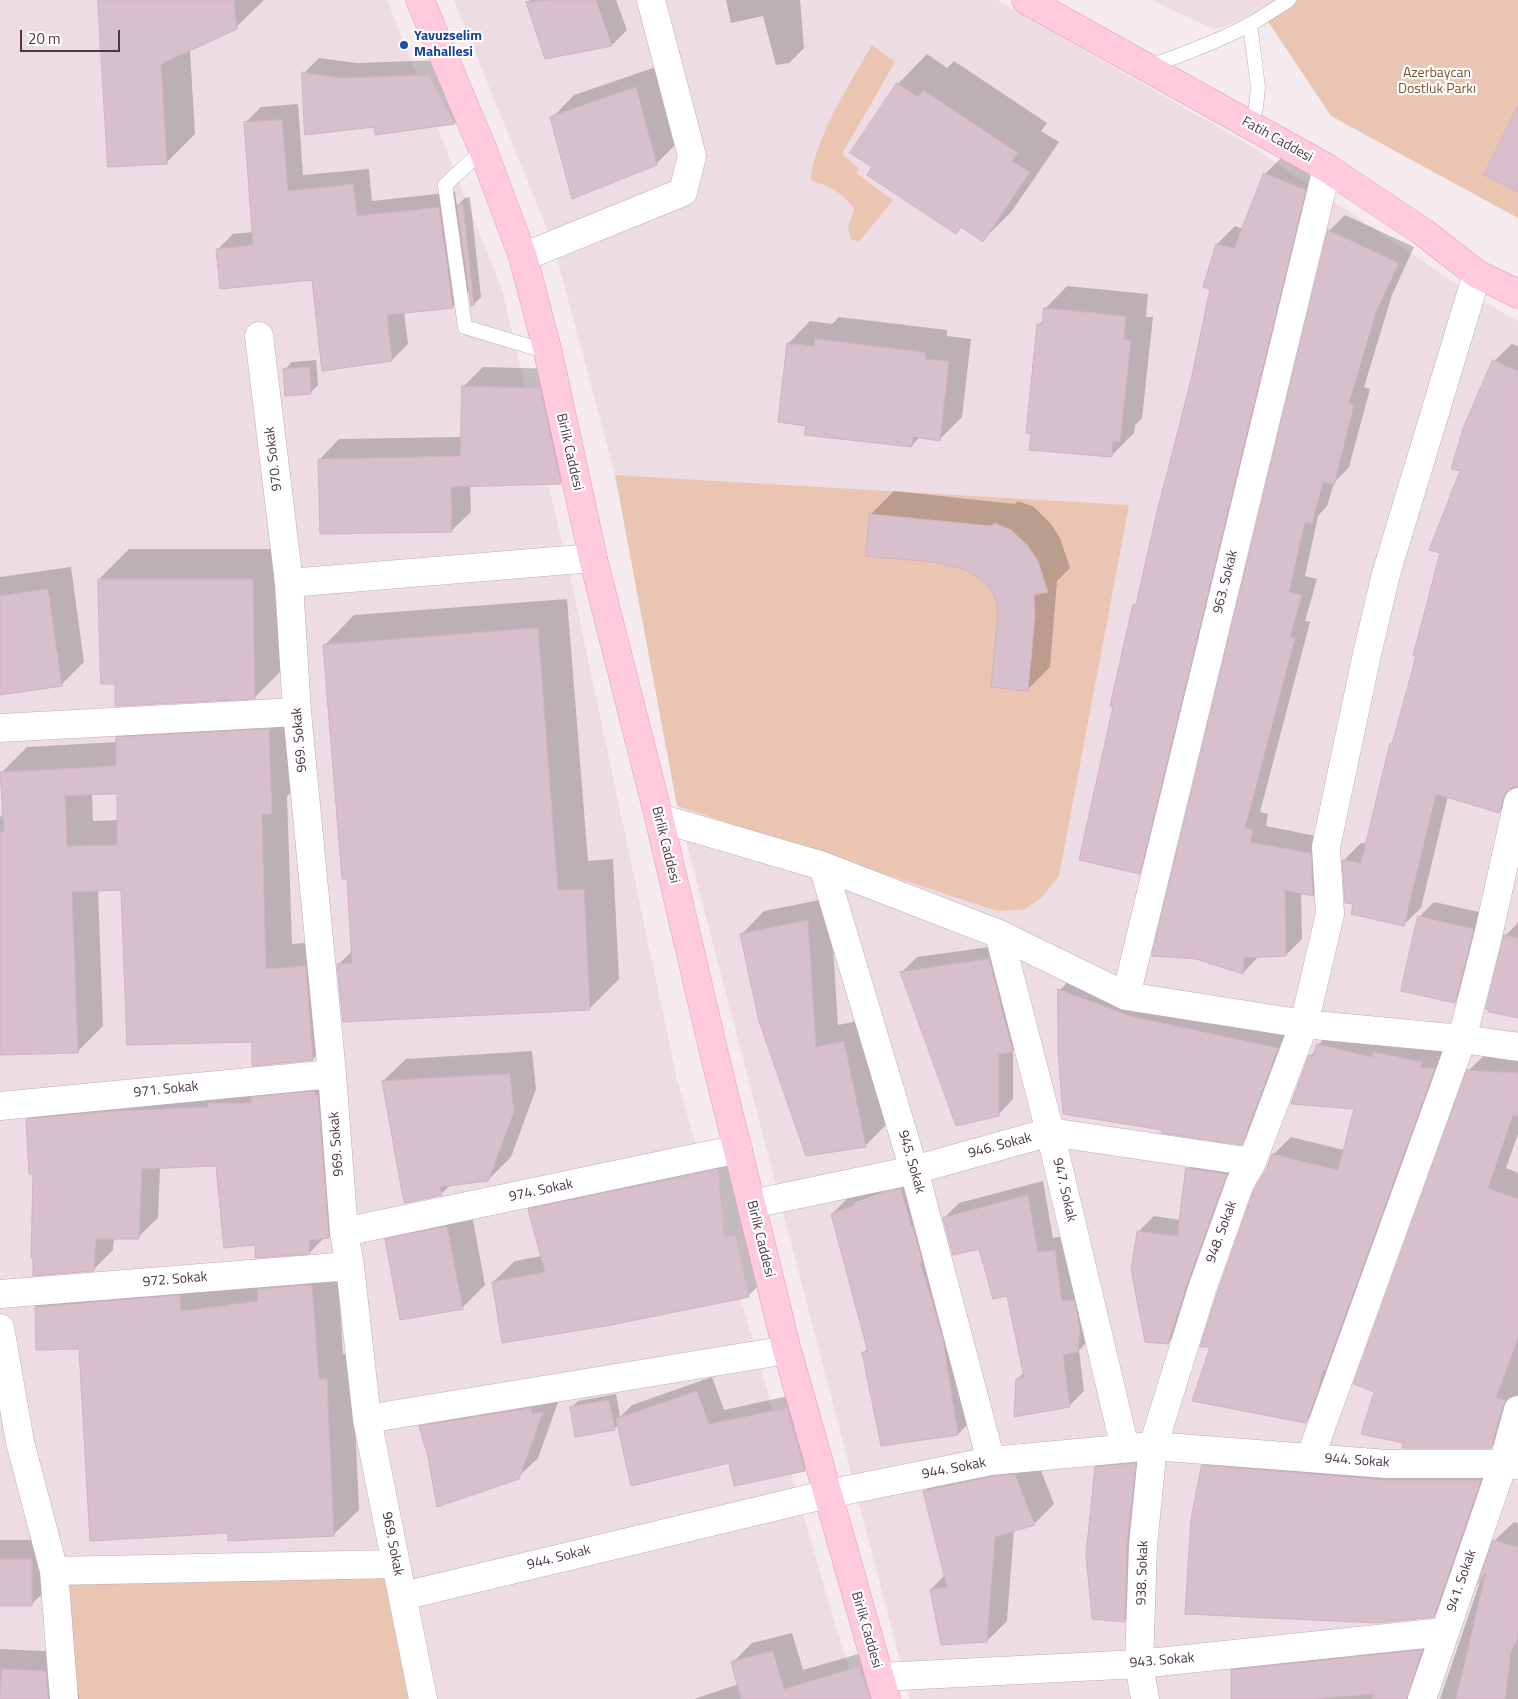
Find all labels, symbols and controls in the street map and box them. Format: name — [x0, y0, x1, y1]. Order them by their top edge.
scale bar — [22, 20, 122, 52]
text: 20 m — [28, 27, 61, 50]
place label: Yavuzselim Mahallesi — [414, 29, 482, 62]
marker: Yavuzselim Mahallesi — [398, 39, 410, 51]
park label: Azerbaycan Dostluk Parkı — [1398, 66, 1476, 98]
street label: Fatih Caddesi — [1239, 114, 1315, 166]
street label: Birlik Caddesi — [552, 412, 586, 492]
street label: 970. Sokak — [262, 426, 286, 492]
street label: 963. Sokak — [1210, 548, 1242, 616]
street label: 969. Sokak — [289, 707, 311, 773]
street label: Birlik Caddesi — [647, 805, 683, 885]
street label: 971. Sokak — [133, 1078, 199, 1102]
street label: 969. Sokak — [326, 1111, 348, 1177]
street label: 945. Sokak — [894, 1128, 928, 1196]
street label: 946. Sokak — [966, 1129, 1034, 1163]
street label: 947. Sokak — [1049, 1156, 1079, 1224]
street label: 974. Sokak — [507, 1176, 575, 1206]
street label: Birlik Caddesi — [742, 1199, 778, 1279]
street label: 948. Sokak — [1203, 1199, 1241, 1265]
street label: 972. Sokak — [142, 1269, 208, 1291]
street label: 944. Sokak — [1324, 1450, 1390, 1472]
street label: 944. Sokak — [921, 1455, 987, 1483]
street label: 969. Sokak — [378, 1511, 406, 1577]
street label: 938. Sokak — [1133, 1540, 1153, 1606]
street label: 944. Sokak — [525, 1542, 593, 1574]
street label: 941. Sokak — [1443, 1548, 1481, 1614]
street label: Birlik Caddesi — [847, 1590, 885, 1670]
street label: 943. Sokak — [1129, 1650, 1195, 1672]

